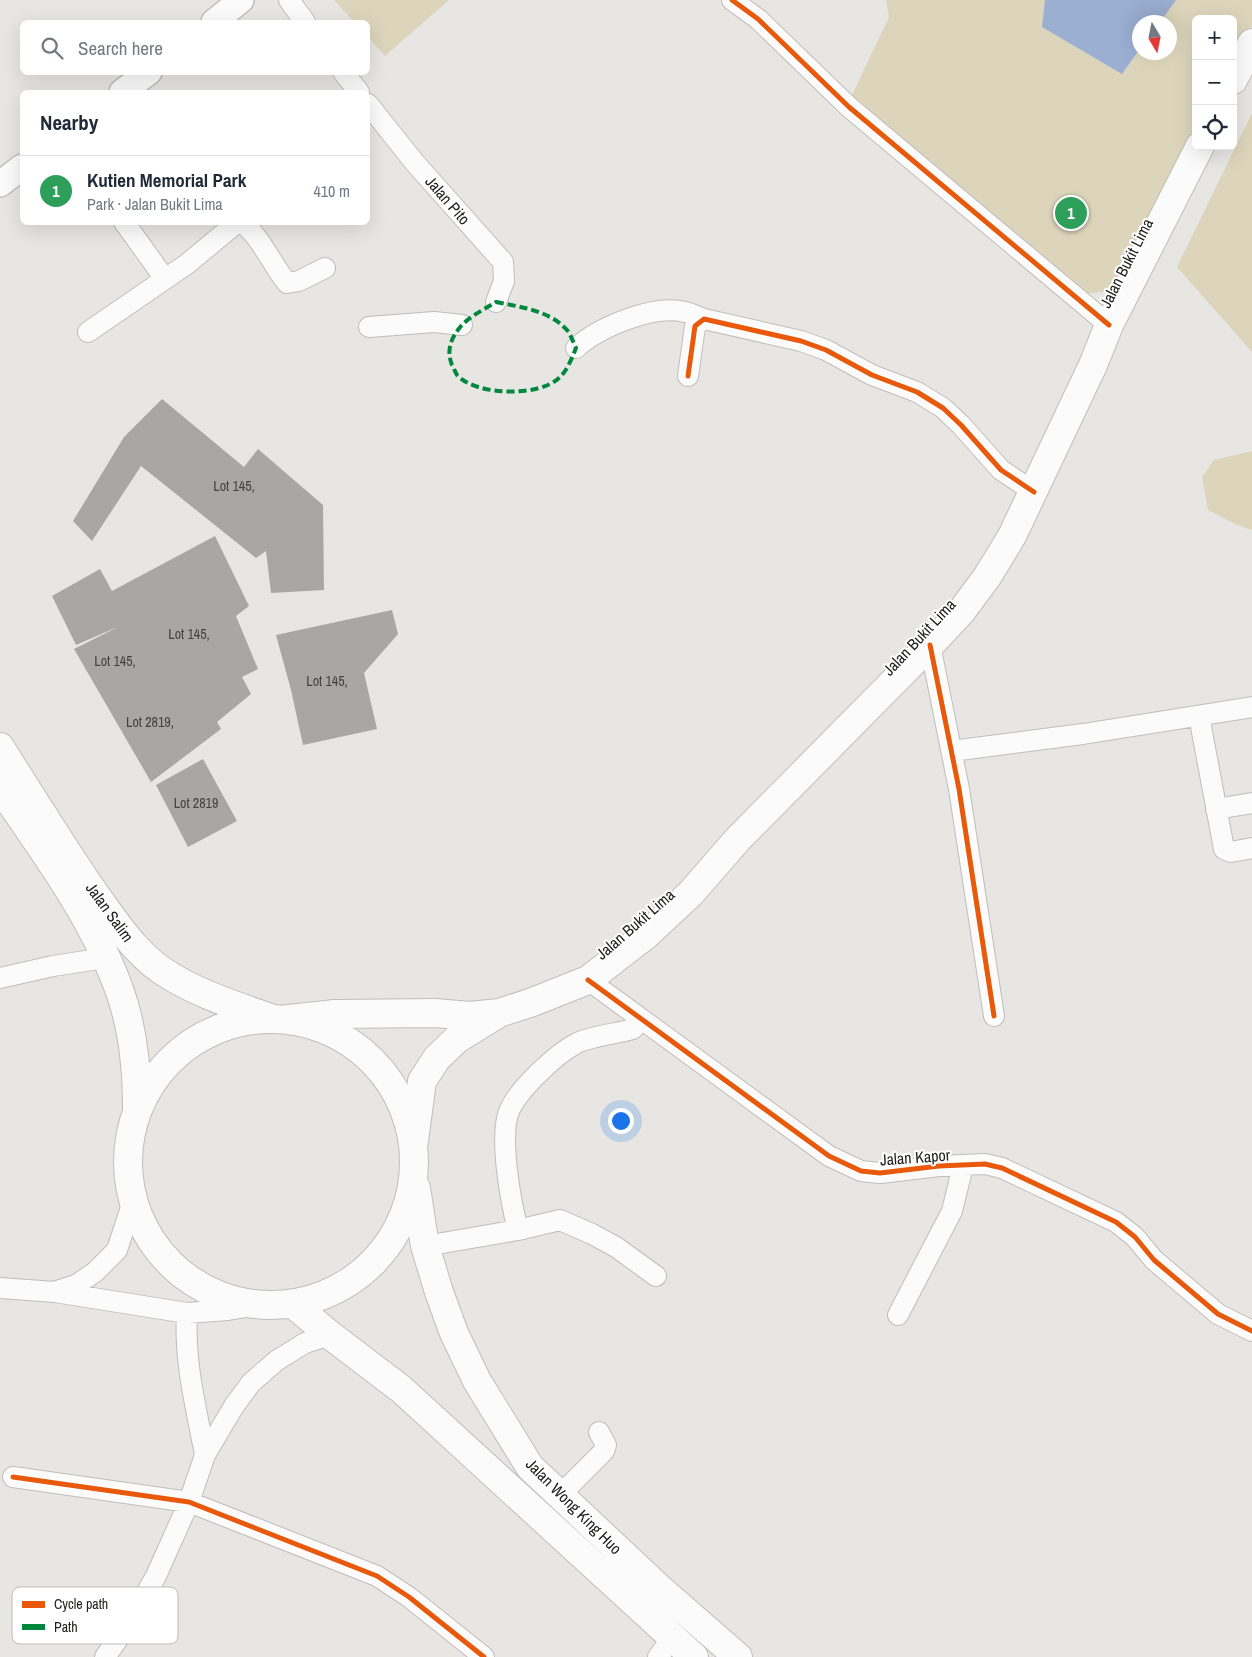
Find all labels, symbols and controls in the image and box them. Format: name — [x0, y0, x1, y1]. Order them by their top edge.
north arrow — [1132, 15, 1177, 60]
map controls — [1192, 15, 1237, 150]
button: + — [1192, 15, 1237, 60]
search box — [20, 20, 370, 75]
icon: search — [38, 34, 66, 62]
text: Search here — [78, 35, 163, 61]
button: − — [1192, 60, 1237, 105]
button: locate — [1192, 105, 1237, 150]
text: Nearby — [40, 108, 98, 137]
text: Kutien Memorial Park — [87, 167, 246, 193]
street label: Jalan Pito — [421, 171, 475, 229]
text: 1 — [52, 180, 60, 202]
text: 410 m — [314, 180, 350, 202]
text: Park · Jalan Bukit Lima — [87, 193, 223, 215]
pin: 1 — [1055, 194, 1087, 232]
street label: Jalan Bukit Lima — [1094, 214, 1158, 312]
house number: Lot 145, — [213, 477, 255, 495]
street label: Jalan Bukit Lima — [878, 593, 961, 680]
house number: Lot 145, — [168, 625, 210, 643]
house number: Lot 145, — [94, 652, 136, 670]
house number: Lot 145, — [306, 672, 348, 690]
house number: Lot 2819, — [126, 713, 174, 731]
house number: Lot 2819 — [174, 794, 218, 812]
street label: Jalan Salim — [81, 878, 139, 946]
street label: Jalan Bukit Lima — [591, 883, 680, 964]
your location — [608, 1108, 634, 1134]
street label: Jalan Kapor — [879, 1144, 951, 1170]
street label: Jalan Wong King Huo — [521, 1453, 627, 1559]
legend — [12, 1587, 178, 1644]
text: Cycle path — [54, 1595, 108, 1613]
text: Path — [54, 1618, 78, 1636]

